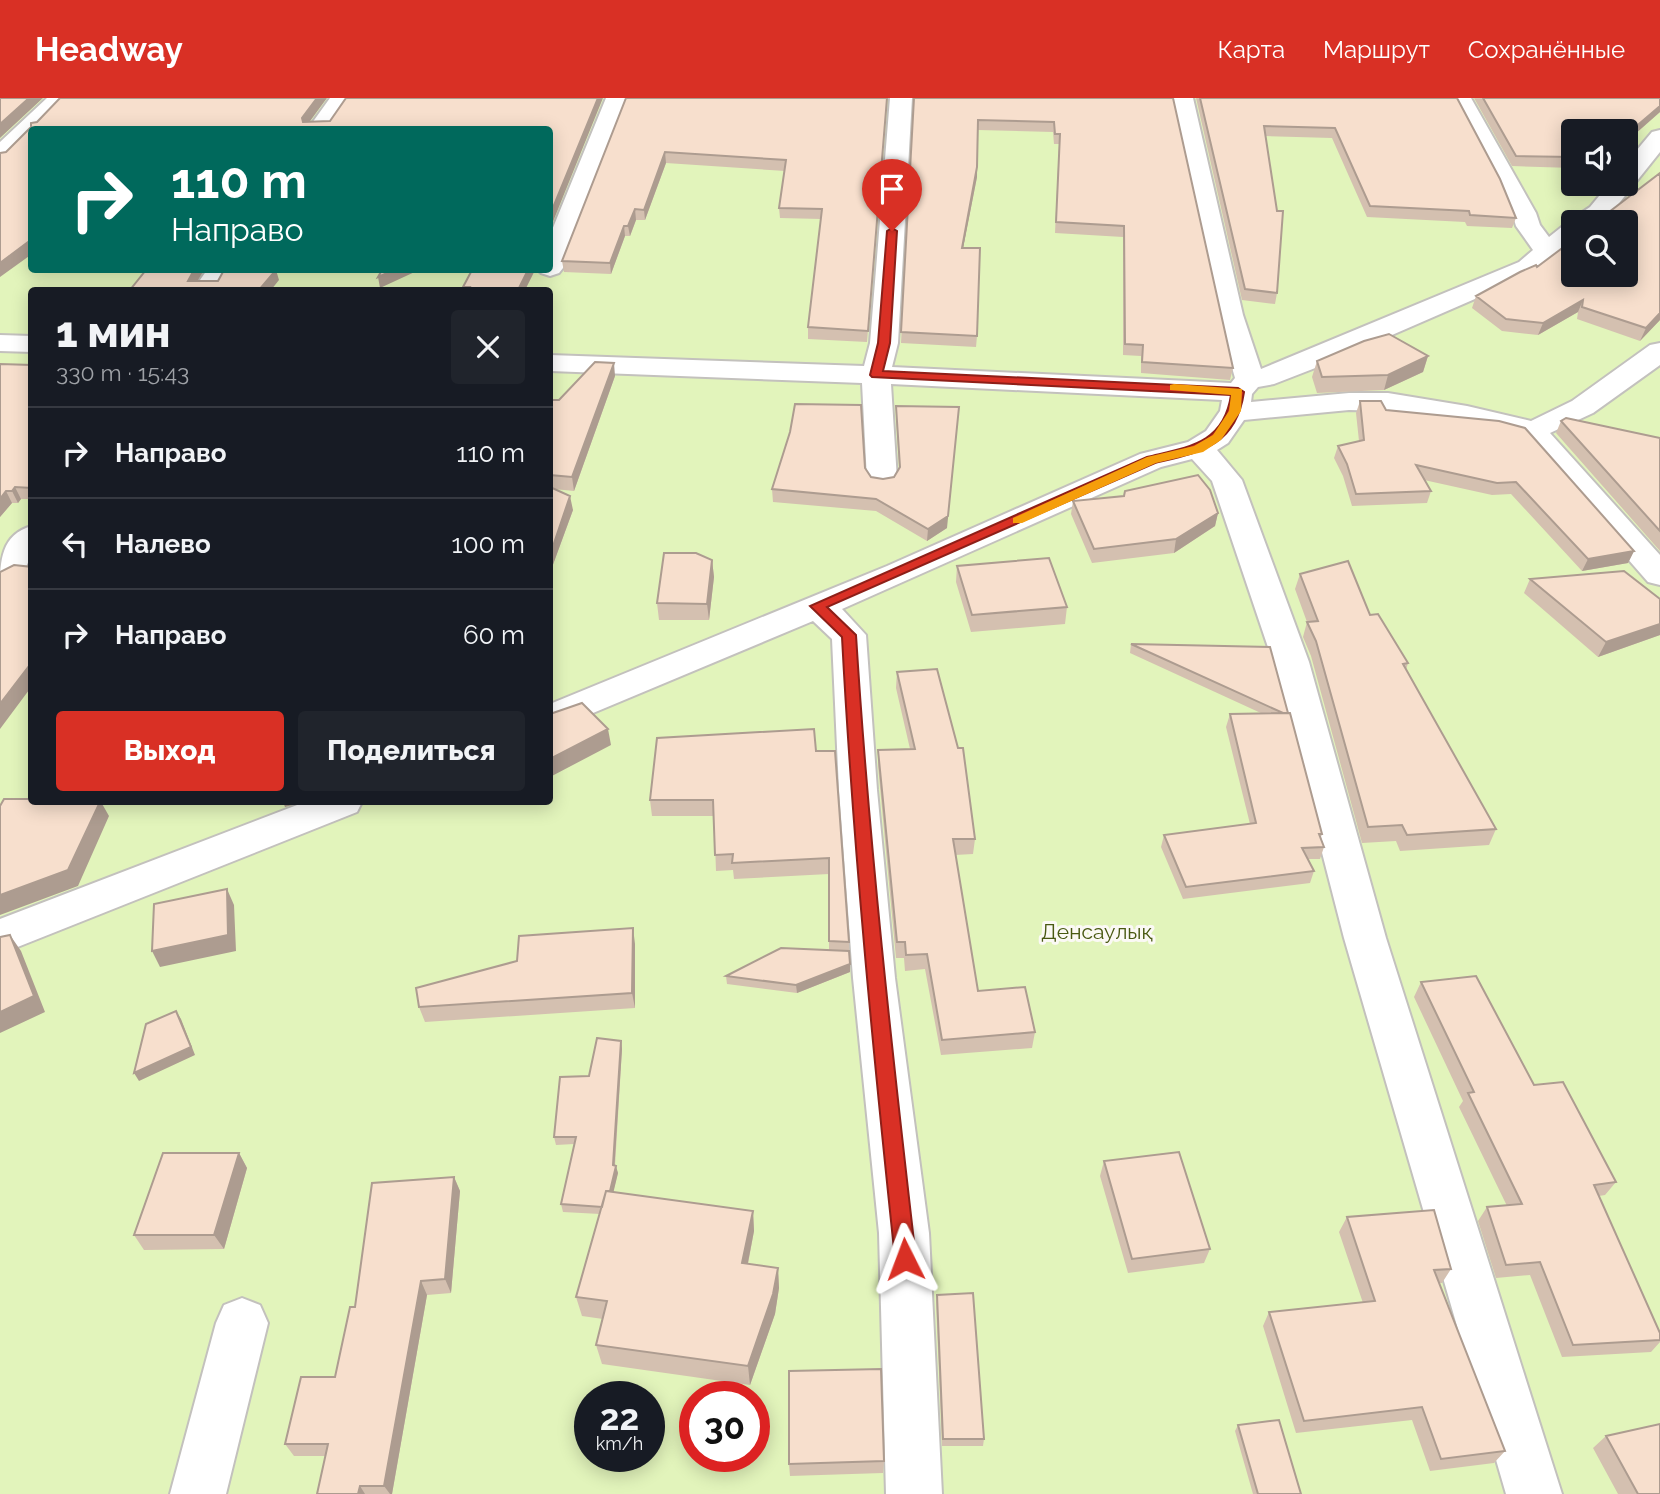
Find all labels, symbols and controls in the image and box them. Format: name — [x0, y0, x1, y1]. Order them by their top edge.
text: Headway — [35, 30, 183, 69]
text: Карта — [1217, 35, 1285, 64]
text: Маршрут — [1323, 35, 1430, 64]
text: Сохранённые — [1468, 35, 1625, 64]
map controls — [1561, 119, 1638, 287]
button: sound — [1561, 119, 1638, 196]
text: 110 m — [171, 152, 307, 209]
icon: right — [56, 154, 147, 245]
pin — [862, 159, 922, 231]
icon: arrive — [873, 170, 911, 208]
button: search — [1561, 210, 1638, 287]
text: Направо — [171, 211, 303, 248]
text: 1 мин — [56, 308, 170, 357]
button: close — [451, 310, 525, 384]
text: 330 m · 15:43 — [56, 359, 189, 386]
icon: right — [56, 434, 94, 472]
text: Направо — [115, 438, 226, 468]
text: 110 m — [456, 438, 525, 468]
icon: left — [56, 525, 94, 563]
text: Налево — [115, 529, 211, 559]
text: 100 m — [452, 529, 525, 559]
icon: right — [56, 616, 94, 654]
text: Направо — [115, 620, 226, 650]
text: 60 m — [463, 620, 525, 650]
button: Выход — [56, 711, 284, 791]
button: Поделиться — [298, 711, 525, 791]
park label: Денсаулық — [1041, 919, 1153, 944]
position arrow — [868, 1222, 942, 1296]
speed limit sign: 30 — [679, 1381, 770, 1472]
text: 22 — [600, 1397, 639, 1438]
text: km/h — [596, 1433, 643, 1454]

